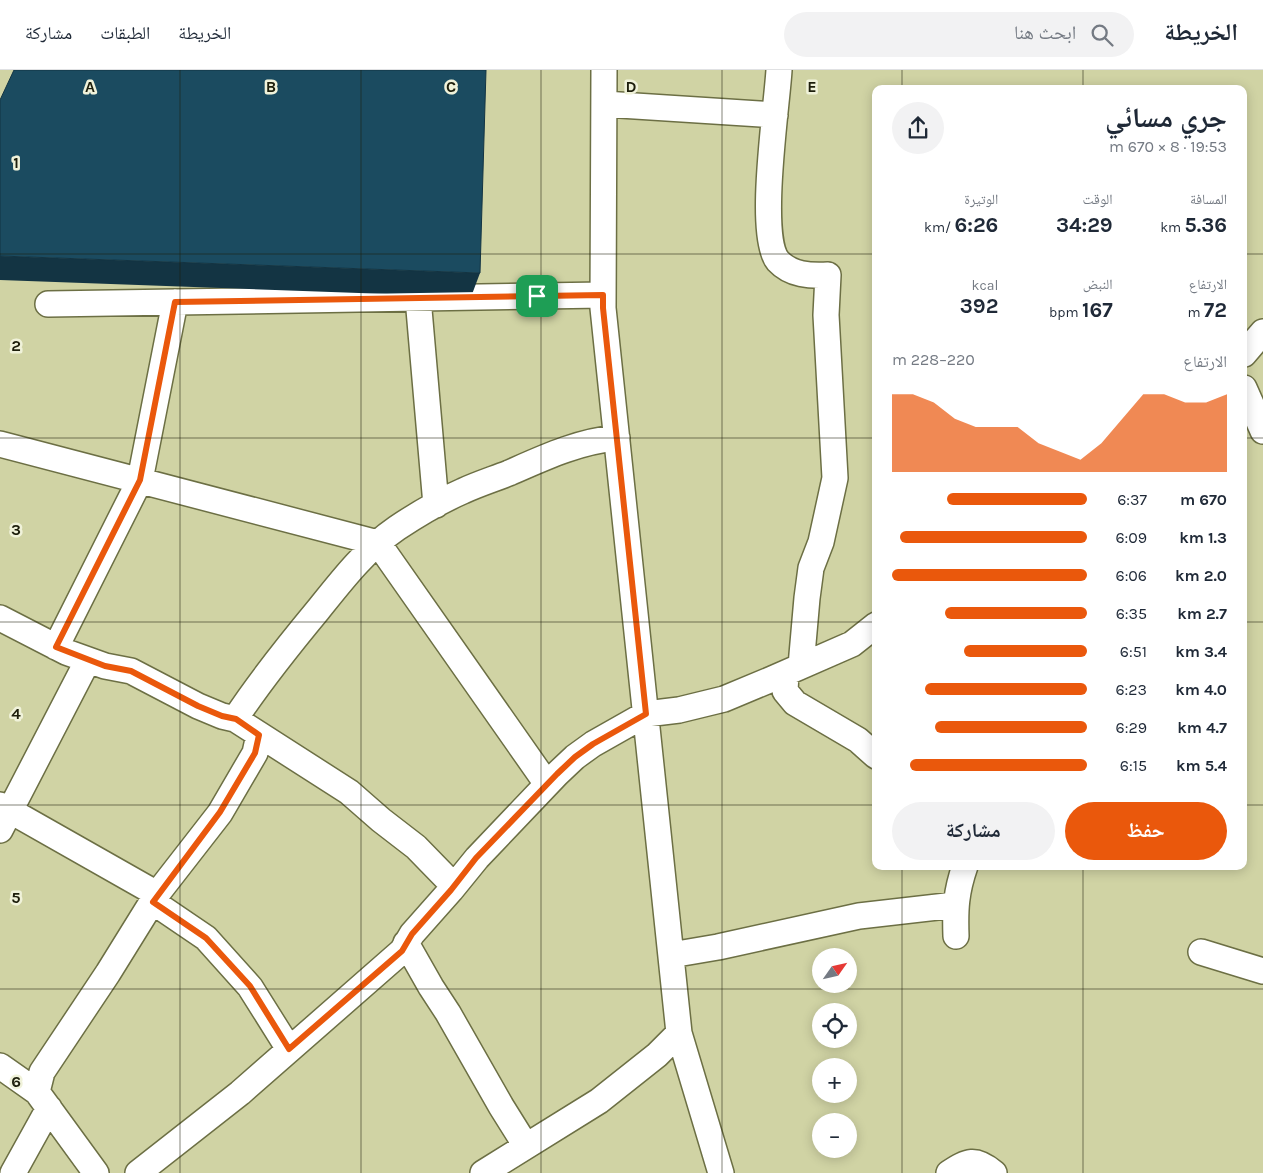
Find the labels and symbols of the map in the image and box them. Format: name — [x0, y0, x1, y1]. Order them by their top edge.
text: A — [85, 77, 95, 96]
text: B — [266, 77, 276, 96]
text: C — [446, 77, 456, 96]
text: D — [626, 77, 637, 96]
text: E — [807, 77, 817, 96]
text: 1 — [13, 153, 19, 172]
pin — [516, 275, 558, 317]
text: 2 — [11, 336, 21, 355]
text: 3 — [11, 520, 21, 539]
text: 4 — [11, 704, 21, 723]
text: 5 — [11, 888, 21, 907]
north arrow — [812, 948, 858, 992]
text: 6 — [11, 1072, 21, 1091]

